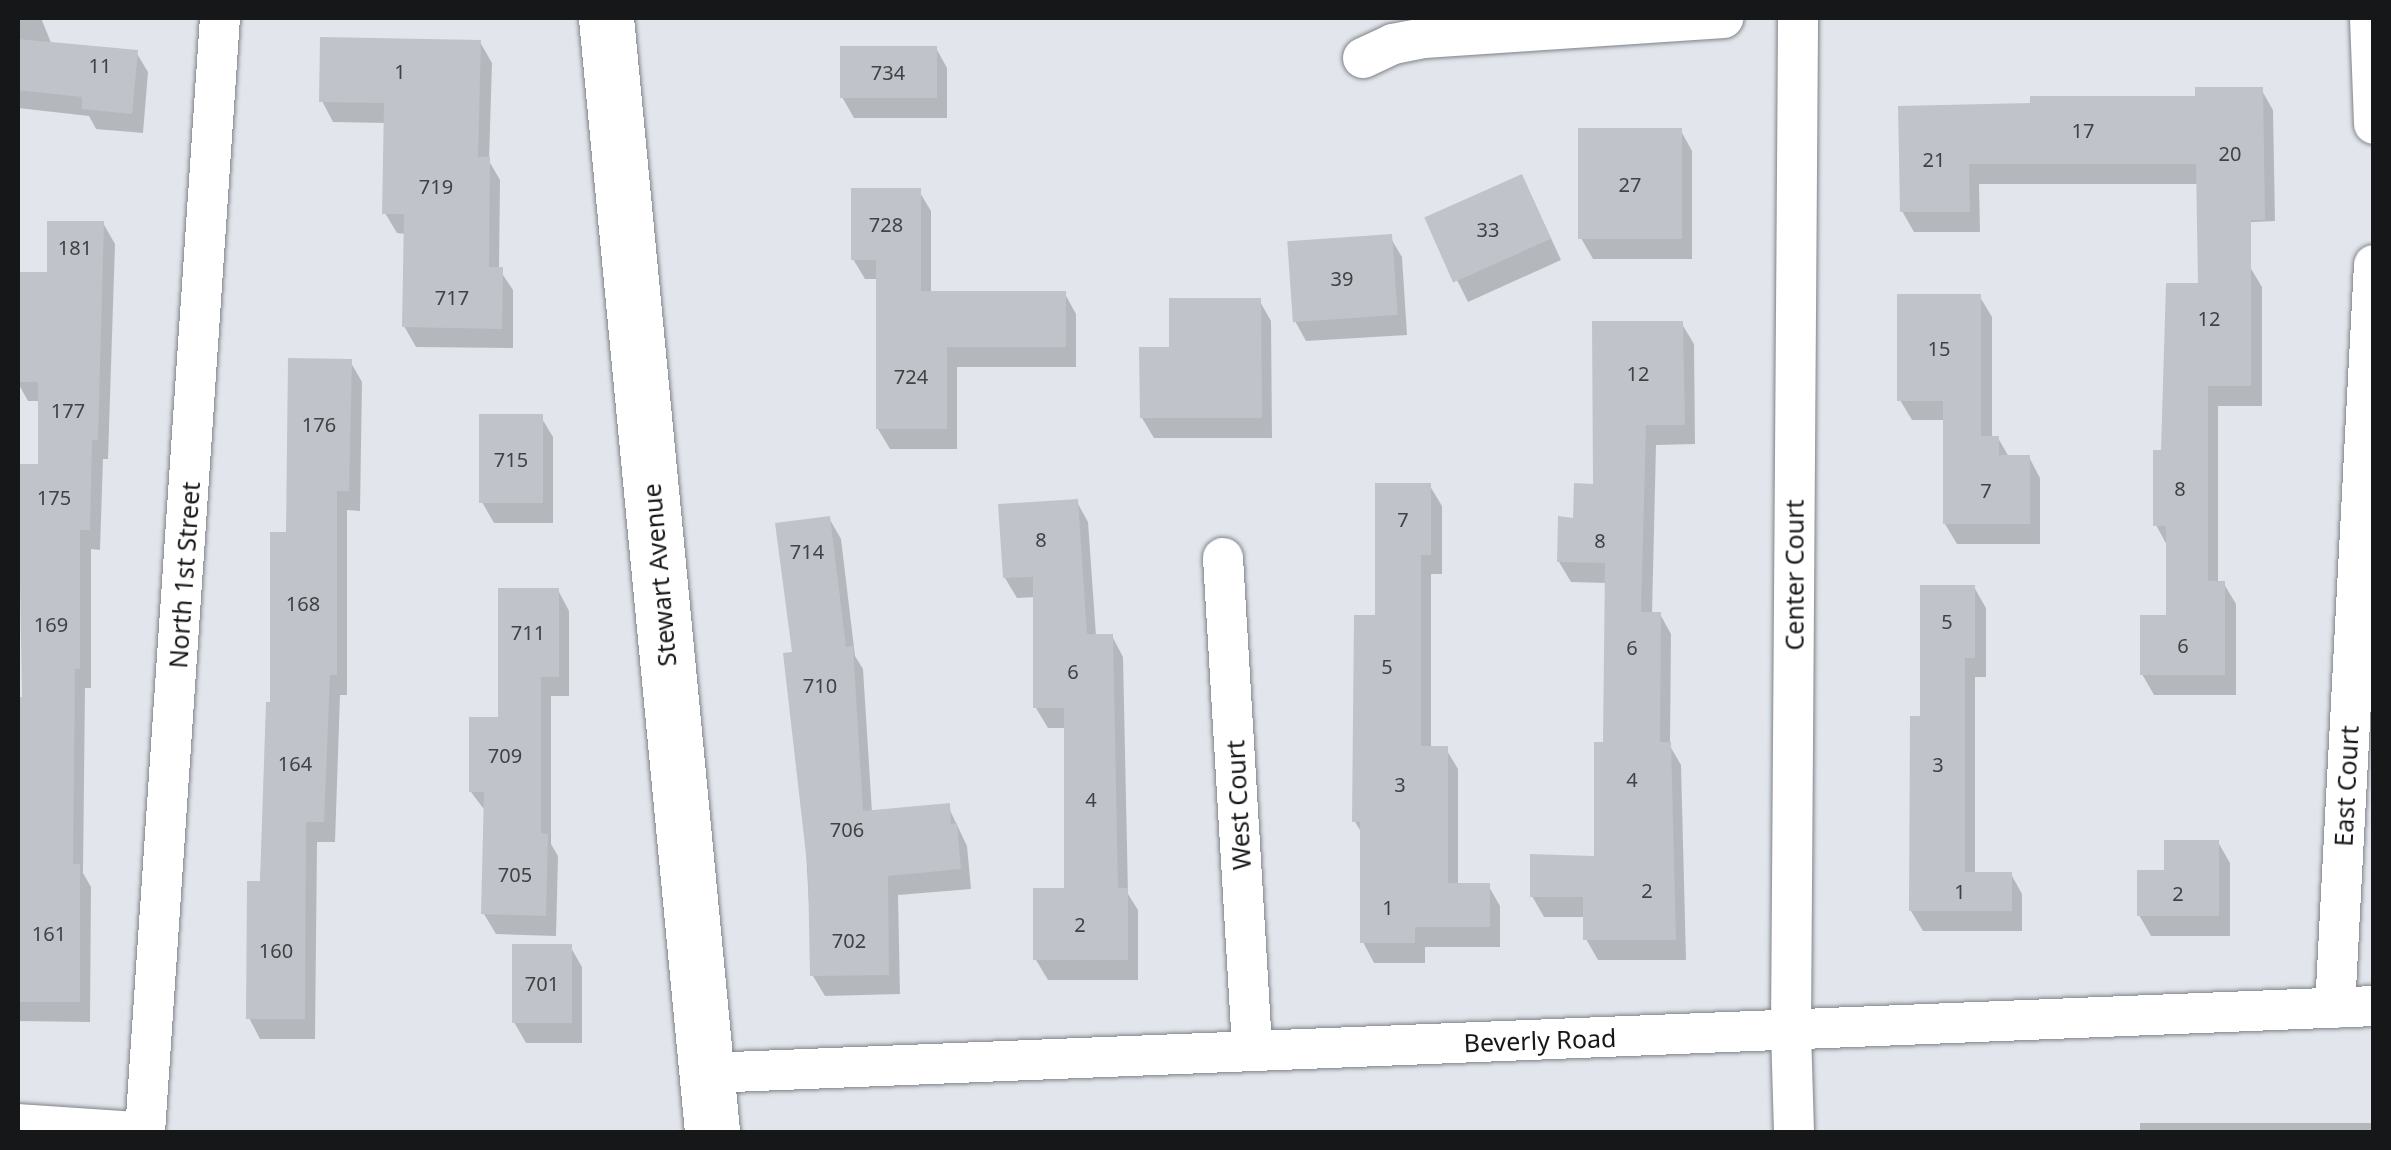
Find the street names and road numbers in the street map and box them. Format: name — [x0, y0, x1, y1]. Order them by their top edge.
street label: North 1st Street — [163, 481, 205, 669]
street label: Stewart Avenue — [636, 482, 682, 668]
street label: Center Court — [1779, 499, 1809, 651]
street label: East Court — [2328, 725, 2364, 847]
street label: West Court — [1220, 739, 1256, 871]
street label: Beverly Road — [1463, 1022, 1617, 1058]

